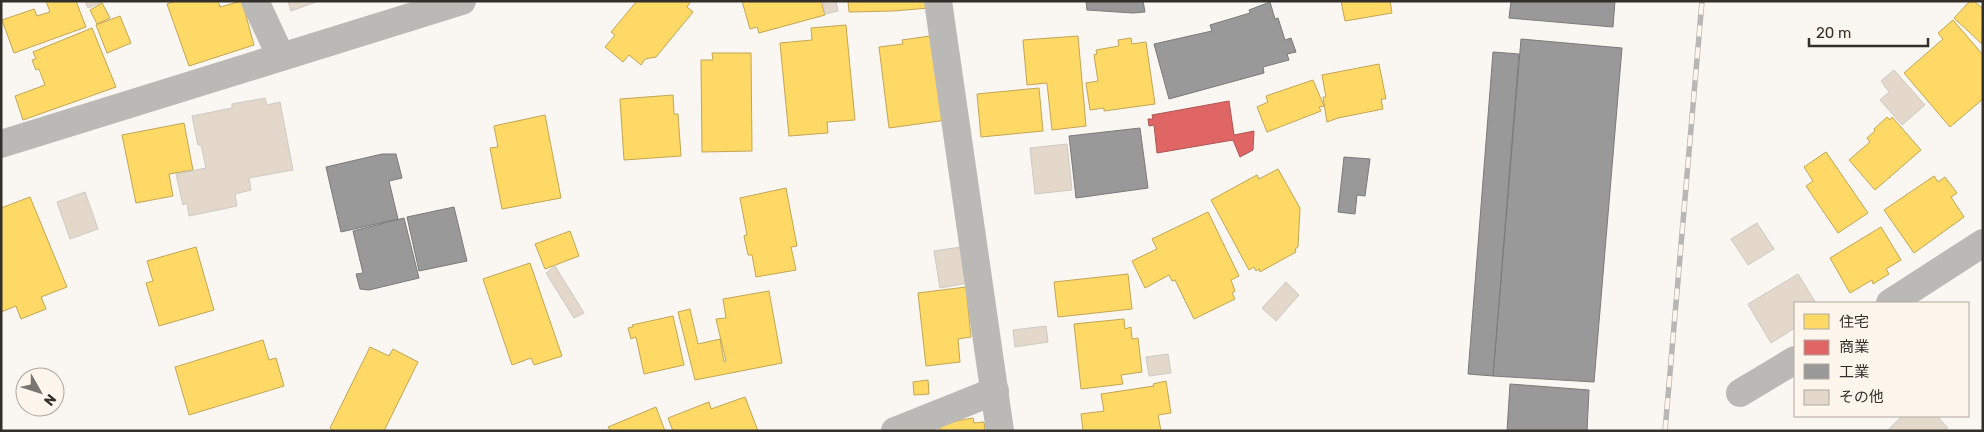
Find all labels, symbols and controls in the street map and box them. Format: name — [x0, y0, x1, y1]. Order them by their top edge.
scale bar — [1809, 15, 1928, 47]
text: 20 m — [1816, 24, 1851, 42]
legend — [1794, 302, 1969, 417]
text: 住宅 — [1839, 313, 1869, 331]
text: 商業 — [1839, 338, 1869, 356]
text: 工業 — [1839, 363, 1869, 381]
north arrow — [15, 367, 65, 417]
text: その他 — [1839, 388, 1884, 406]
text: N — [40, 391, 59, 409]

